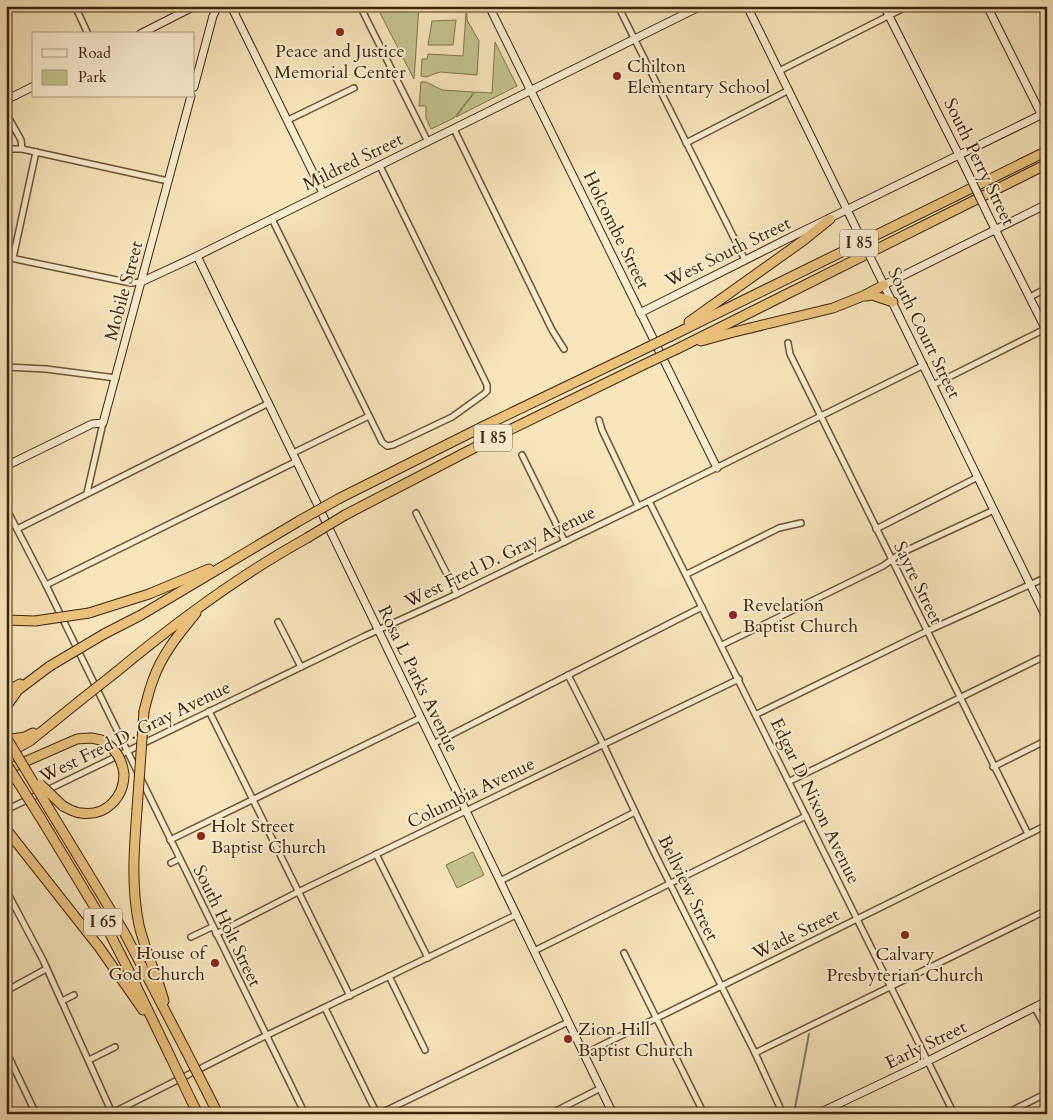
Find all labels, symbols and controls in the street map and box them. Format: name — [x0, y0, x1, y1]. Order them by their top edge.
marker: Peace and Justice Memorial Center — [334, 26, 346, 38]
legend — [32, 32, 195, 98]
place label: Peace and Justice Memorial Center — [274, 39, 406, 85]
text: Road — [78, 43, 111, 63]
place label: Chilton Elementary School — [627, 54, 770, 100]
text: Park — [78, 67, 107, 87]
marker: Chilton Elementary School — [611, 70, 623, 82]
street label: South Perry Street — [937, 94, 1021, 230]
street label: Mildred Street — [299, 127, 408, 197]
street label: Holcombe Street — [577, 167, 656, 293]
street label: West South Street — [660, 211, 795, 294]
road number: I 85 — [840, 230, 878, 256]
street label: Mobile Street — [99, 238, 149, 344]
street label: South Court Street — [881, 263, 967, 403]
road number: I 85 — [474, 424, 512, 452]
street label: West Fred D. Gray Avenue — [400, 500, 600, 615]
street label: Sayre Street — [887, 537, 949, 629]
place label: Revelation Baptist Church — [743, 593, 858, 639]
street label: Rosa L Parks Avenue — [372, 601, 464, 757]
marker: Revelation Baptist Church — [727, 609, 739, 621]
street label: West Fred D. Gray Avenue — [35, 675, 235, 790]
street label: Edgar D Nixon Avenue — [764, 714, 866, 888]
street label: Columbia Avenue — [403, 751, 539, 835]
place label: Holt Street Baptist Church — [211, 814, 326, 860]
marker: Holt Street Baptist Church — [195, 830, 207, 842]
street label: Bellview Street — [652, 831, 724, 945]
street label: South Holt Street — [187, 861, 267, 991]
street label: Wade Street — [748, 902, 844, 966]
road number: I 65 — [84, 909, 122, 936]
marker: Calvary Presbyterian Church — [899, 929, 911, 941]
place label: House of God Church — [108, 941, 209, 987]
place label: Calvary Presbyterian Church — [826, 942, 984, 988]
marker: House of God Church — [209, 957, 221, 969]
street label: Early Street — [881, 1014, 971, 1075]
place label: Zion Hill Baptist Church — [578, 1017, 693, 1063]
marker: Zion Hill Baptist Church — [562, 1033, 574, 1045]

